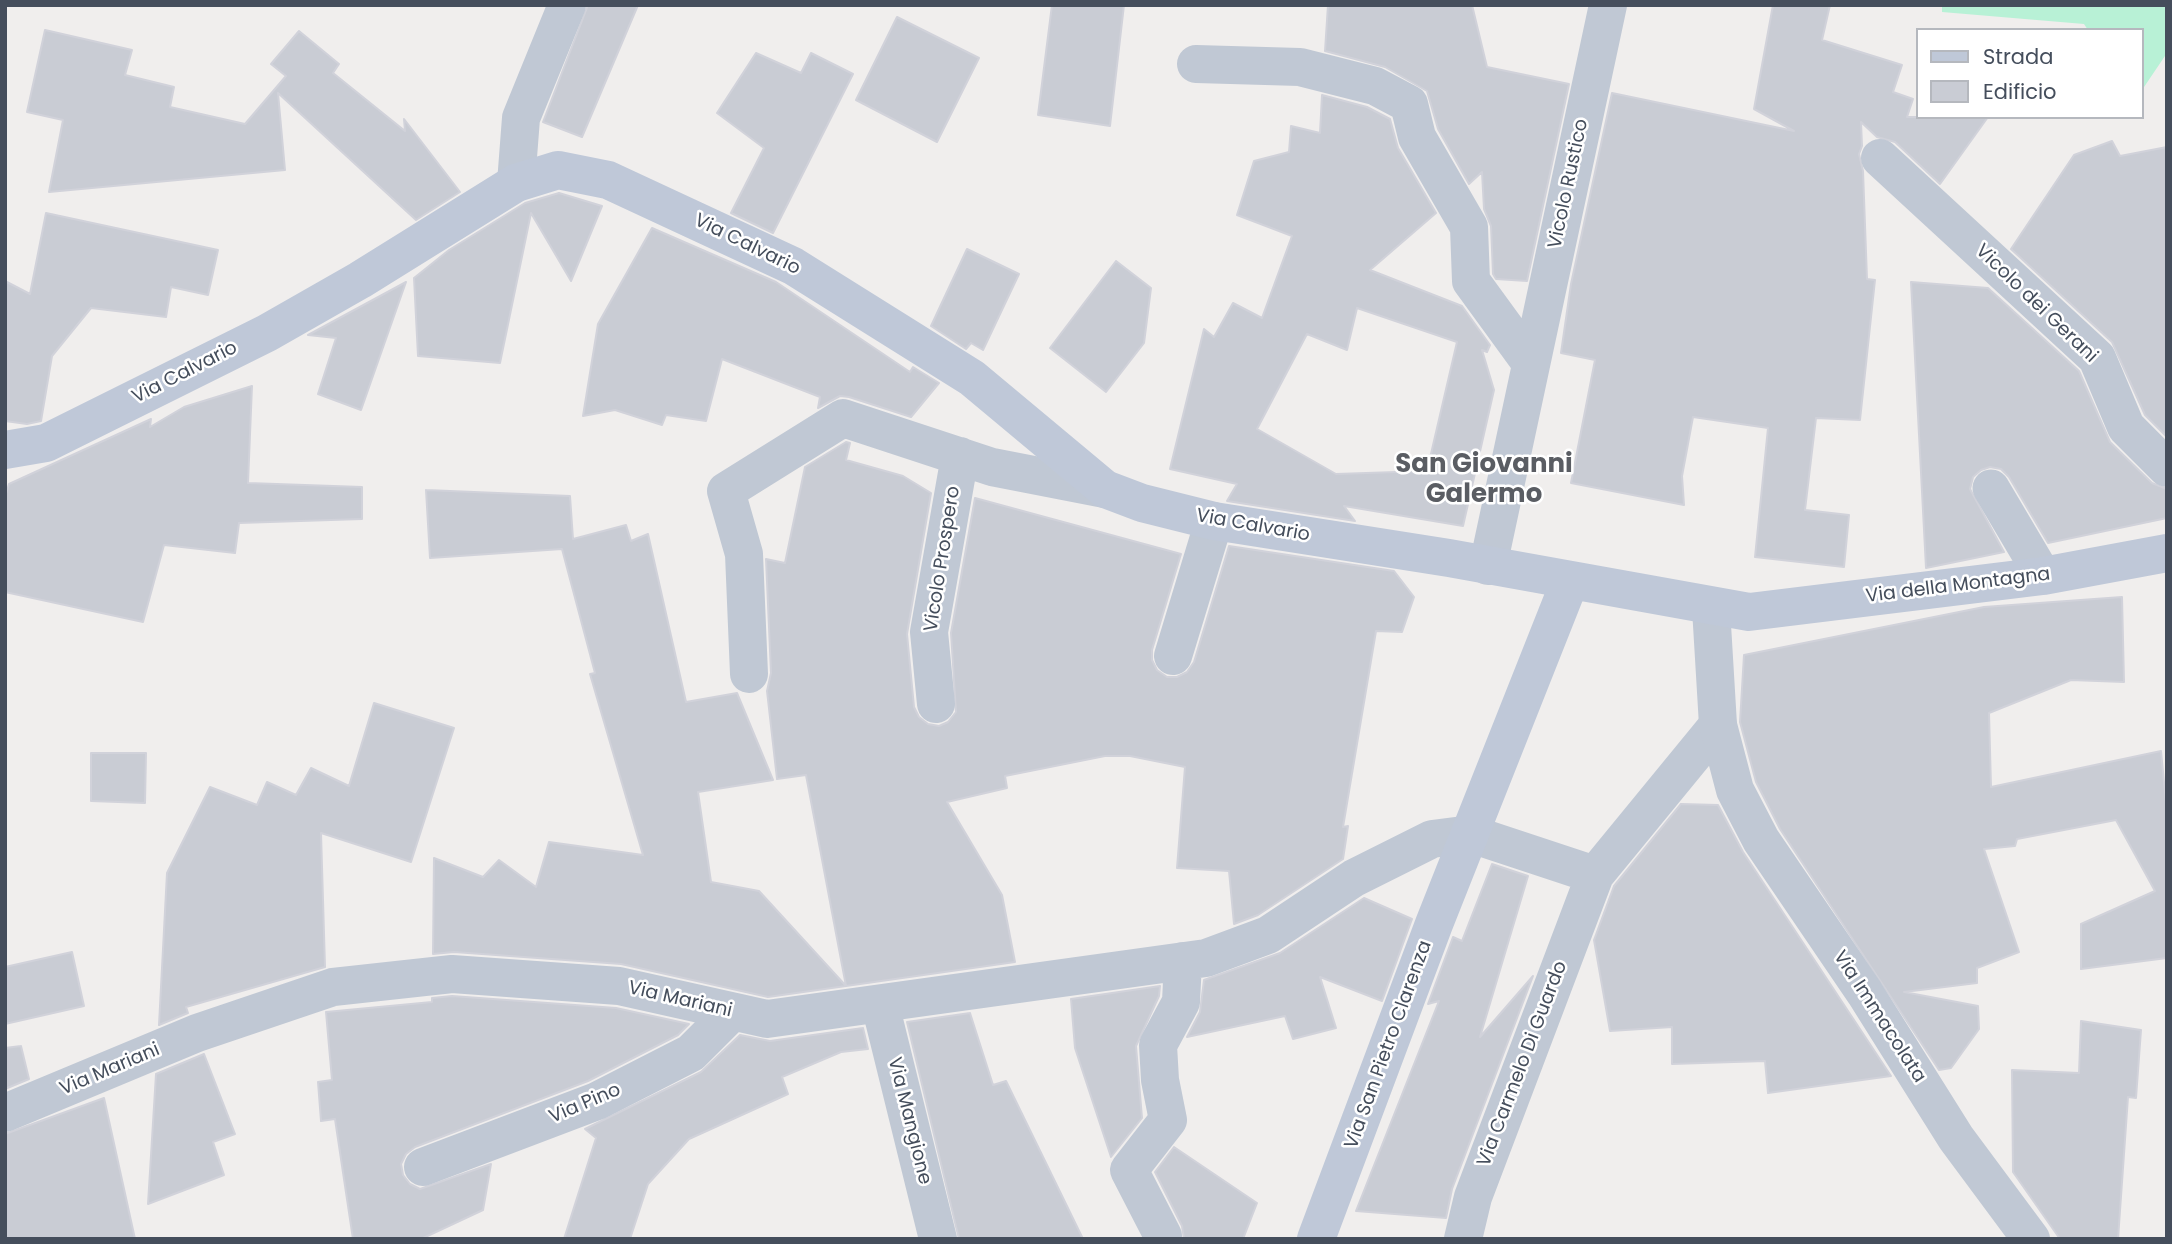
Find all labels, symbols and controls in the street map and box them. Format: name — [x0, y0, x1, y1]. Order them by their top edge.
legend — [1916, 28, 2144, 119]
text: Strada — [1983, 42, 2053, 71]
text: Edificio — [1983, 77, 2057, 106]
street label: Vicolo Rustico — [1544, 117, 1594, 251]
street label: Via Calvario — [690, 210, 804, 280]
street label: Vicolo dei Gerani — [1970, 240, 2102, 368]
street label: Via Calvario — [129, 337, 241, 409]
district label: San Giovanni Galermo — [1395, 449, 1573, 510]
street label: Vicolo Prospero — [920, 485, 966, 633]
street label: Via Calvario — [1194, 505, 1312, 547]
street label: Via della Montagna — [1864, 563, 2052, 609]
street label: Via San Pietro Clarenza — [1341, 938, 1437, 1152]
street label: Via Immacolata — [1828, 947, 1930, 1087]
street label: Via Carmelo Di Guardo — [1473, 958, 1573, 1170]
street label: Via Mariani — [626, 977, 734, 1023]
street label: Via Mariani — [57, 1039, 163, 1101]
street label: Via Mangione — [882, 1055, 936, 1187]
street label: Via Pino — [546, 1079, 624, 1129]

